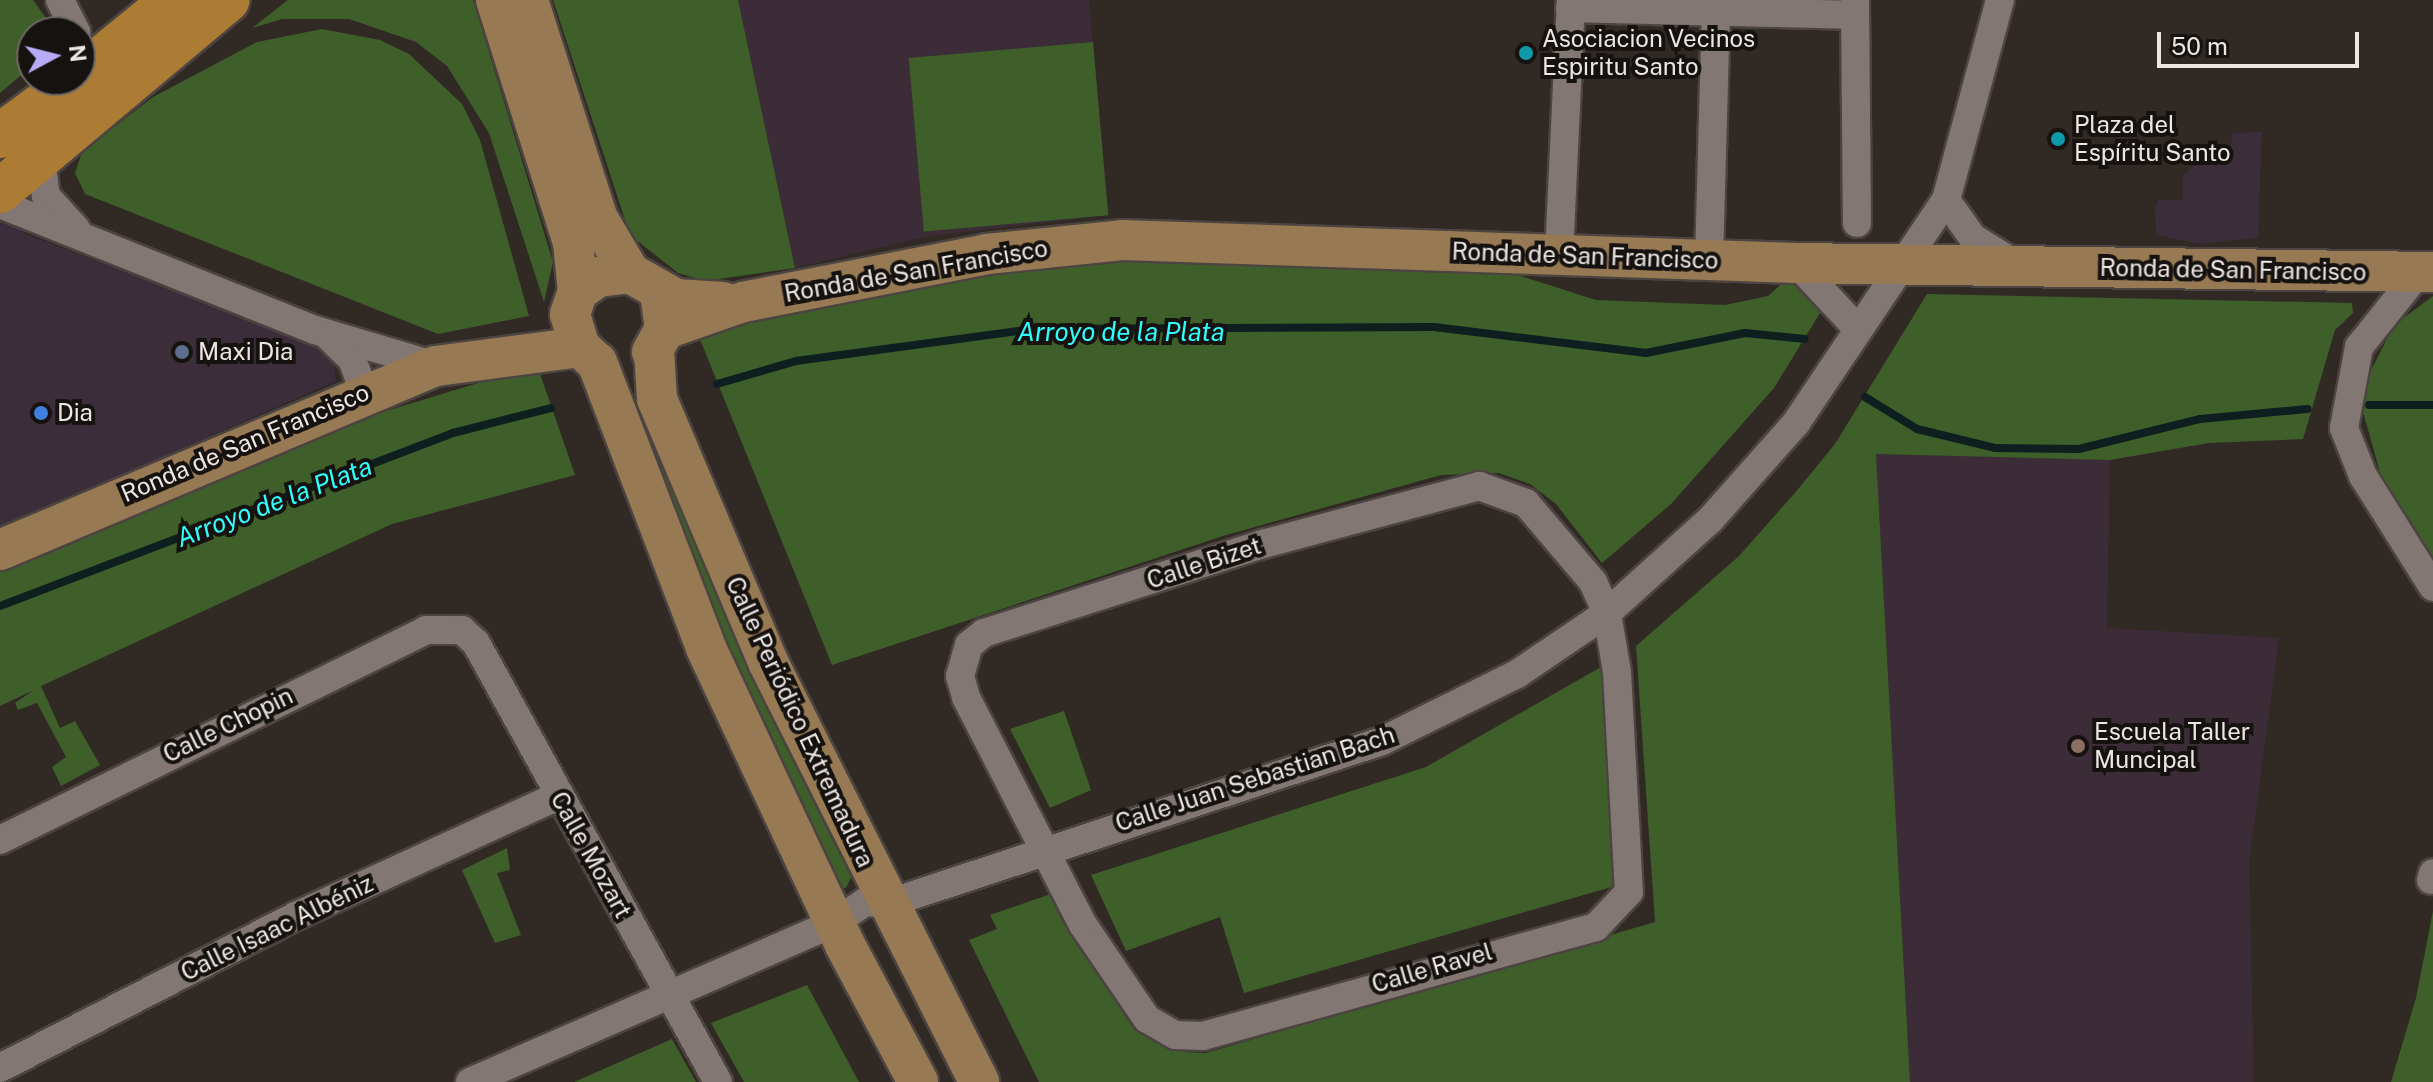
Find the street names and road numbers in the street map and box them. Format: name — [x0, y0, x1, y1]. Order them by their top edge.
street label: Ronda de San Francisco — [782, 234, 1050, 308]
street label: Ronda de San Francisco — [1451, 237, 1719, 275]
street label: Ronda de San Francisco — [2099, 253, 2367, 287]
street label: Ronda de San Francisco — [116, 378, 374, 508]
street label: Calle Bizet — [1143, 531, 1265, 595]
street label: Calle Periódico Extremadura — [720, 572, 880, 872]
street label: Calle Chopin — [158, 681, 298, 769]
street label: Calle Juan Sebastian Bach — [1112, 720, 1398, 838]
street label: Calle Mozart — [544, 787, 638, 923]
street label: Calle Isaac Albéniz — [176, 869, 378, 987]
street label: Calle Ravel — [1368, 937, 1496, 999]

